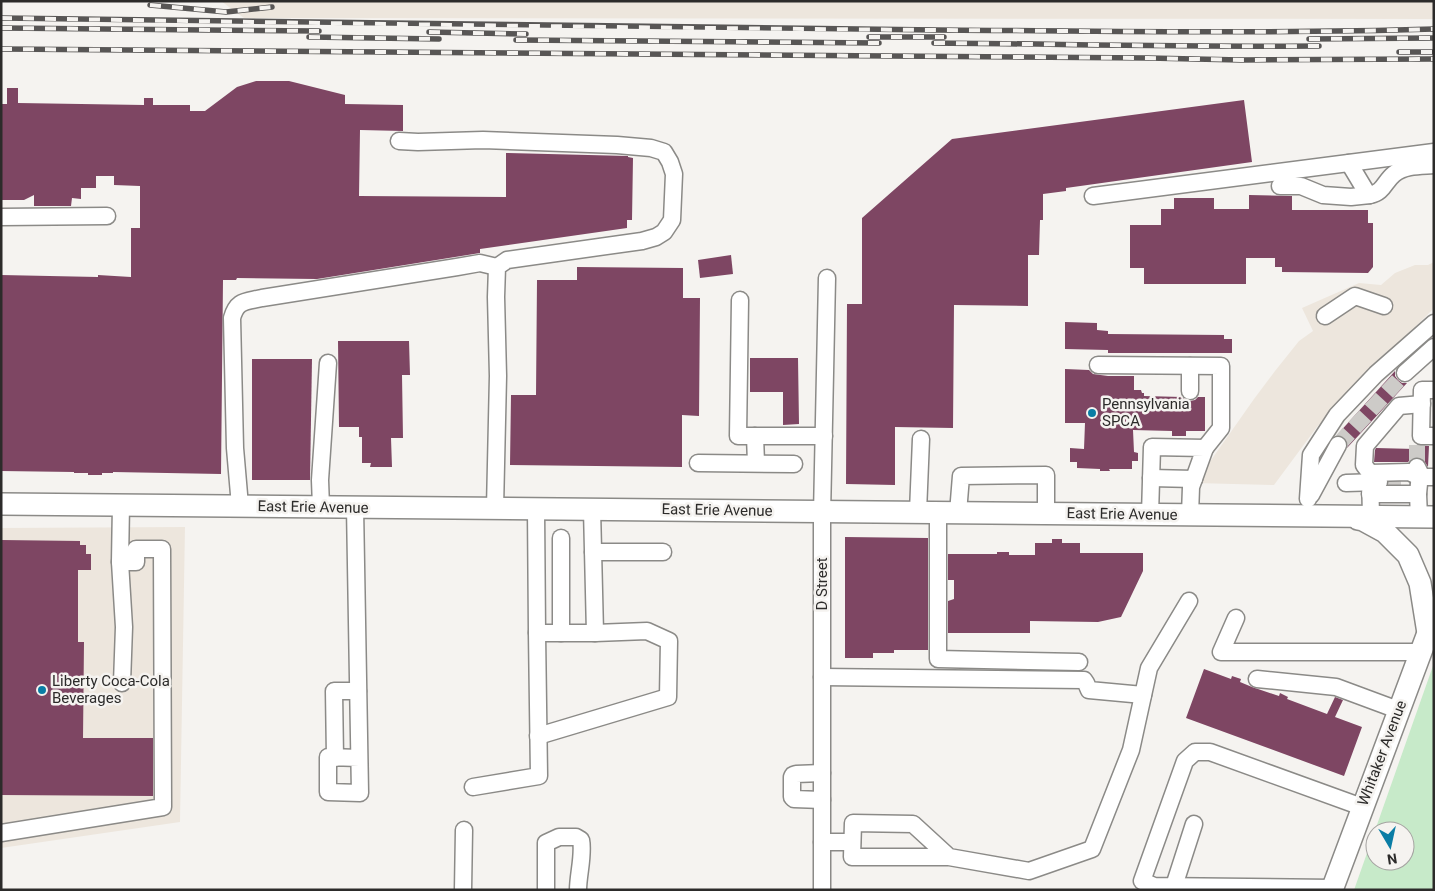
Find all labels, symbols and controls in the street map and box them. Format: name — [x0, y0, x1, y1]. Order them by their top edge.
place label: Pennsylvania SPCA — [1102, 395, 1190, 430]
marker: Pennsylvania SPCA — [1086, 407, 1098, 419]
street label: East Erie Avenue — [257, 497, 369, 517]
street label: East Erie Avenue — [661, 500, 773, 520]
street label: East Erie Avenue — [1066, 504, 1178, 524]
street label: D Street — [813, 557, 831, 611]
place label: Liberty Coca-Cola Beverages — [52, 672, 170, 707]
marker: Liberty Coca-Cola Beverages — [36, 684, 48, 696]
street label: Whitaker Avenue — [1354, 698, 1410, 808]
north arrow — [1365, 821, 1415, 871]
text: N — [1386, 850, 1398, 868]

